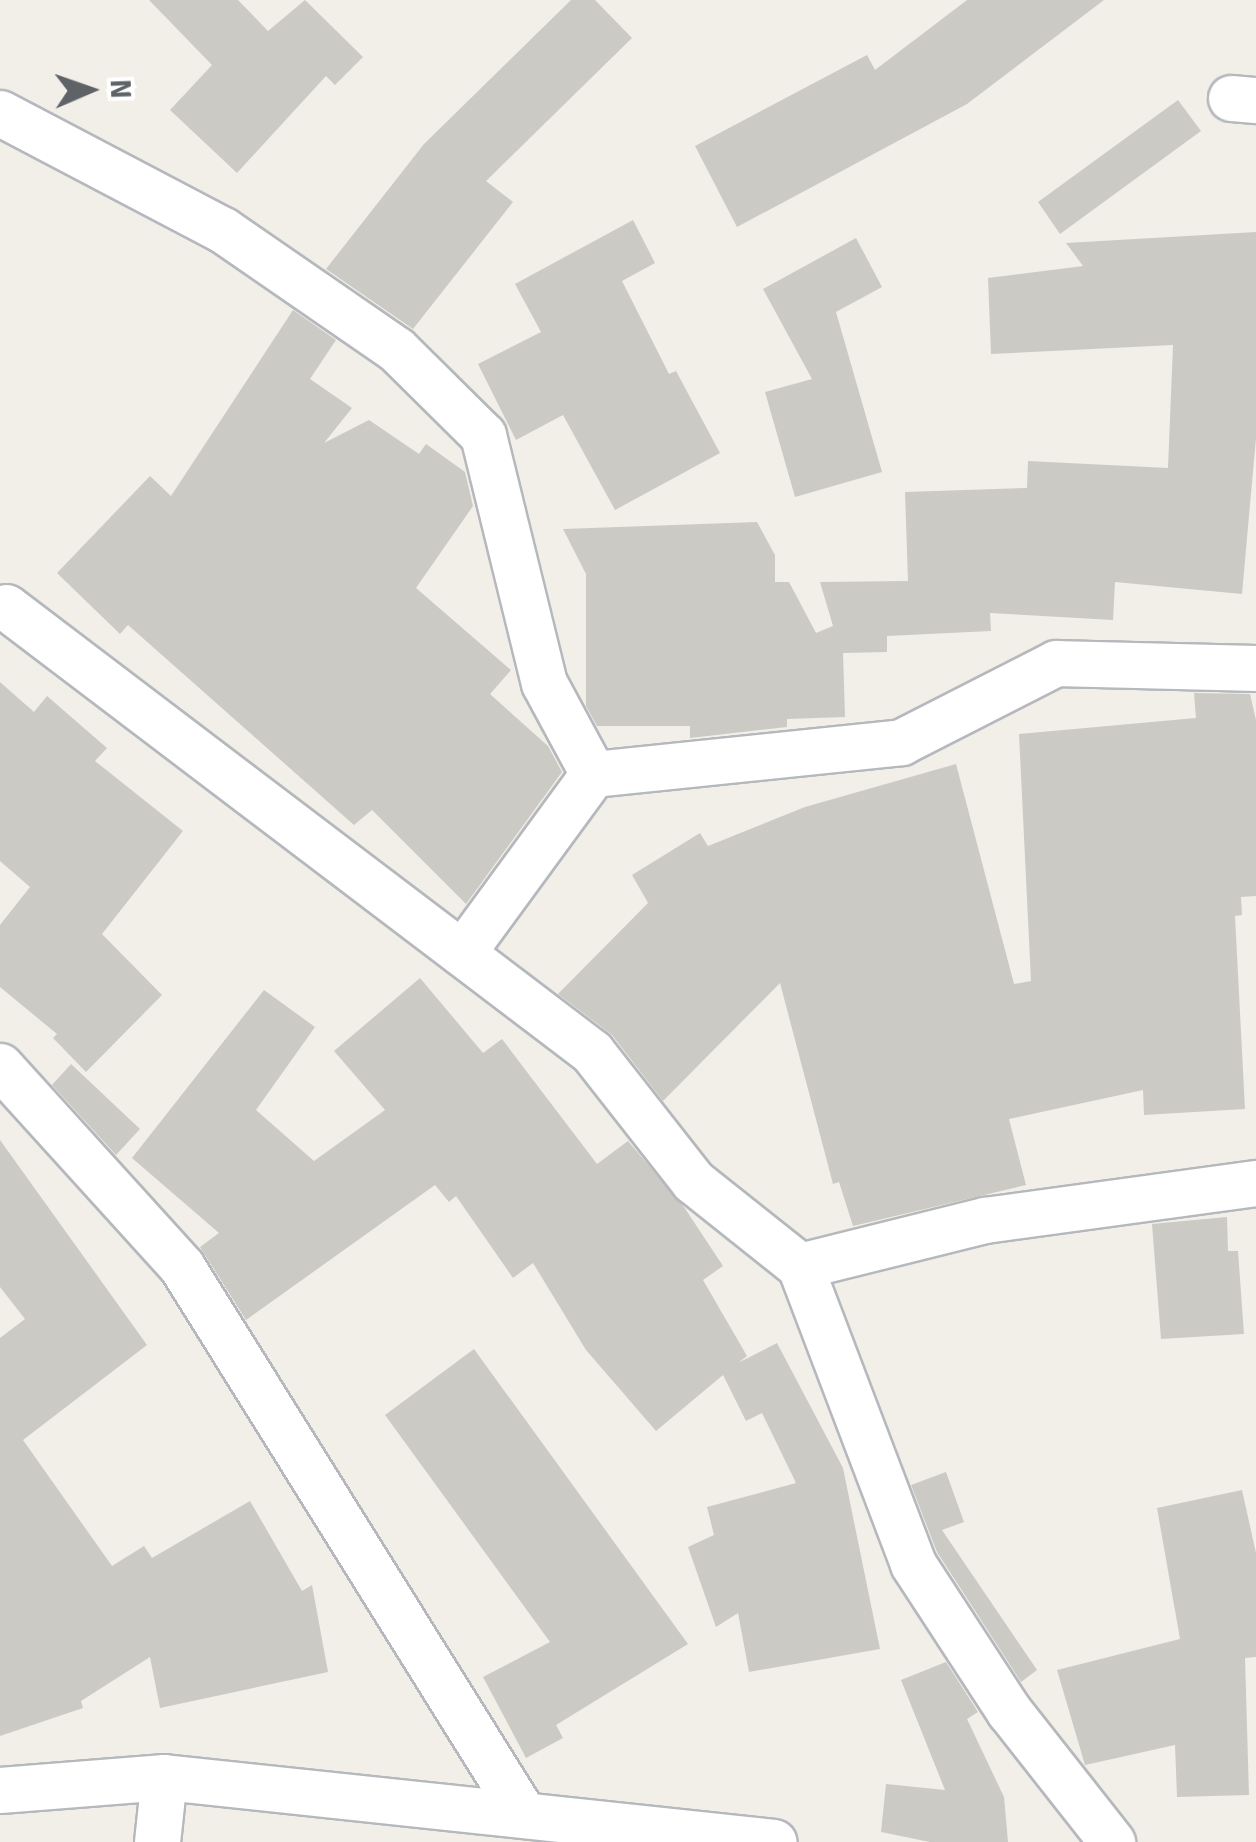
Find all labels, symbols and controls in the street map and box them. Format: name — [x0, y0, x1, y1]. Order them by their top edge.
north arrow — [40, 40, 140, 140]
text: N — [103, 79, 137, 99]

